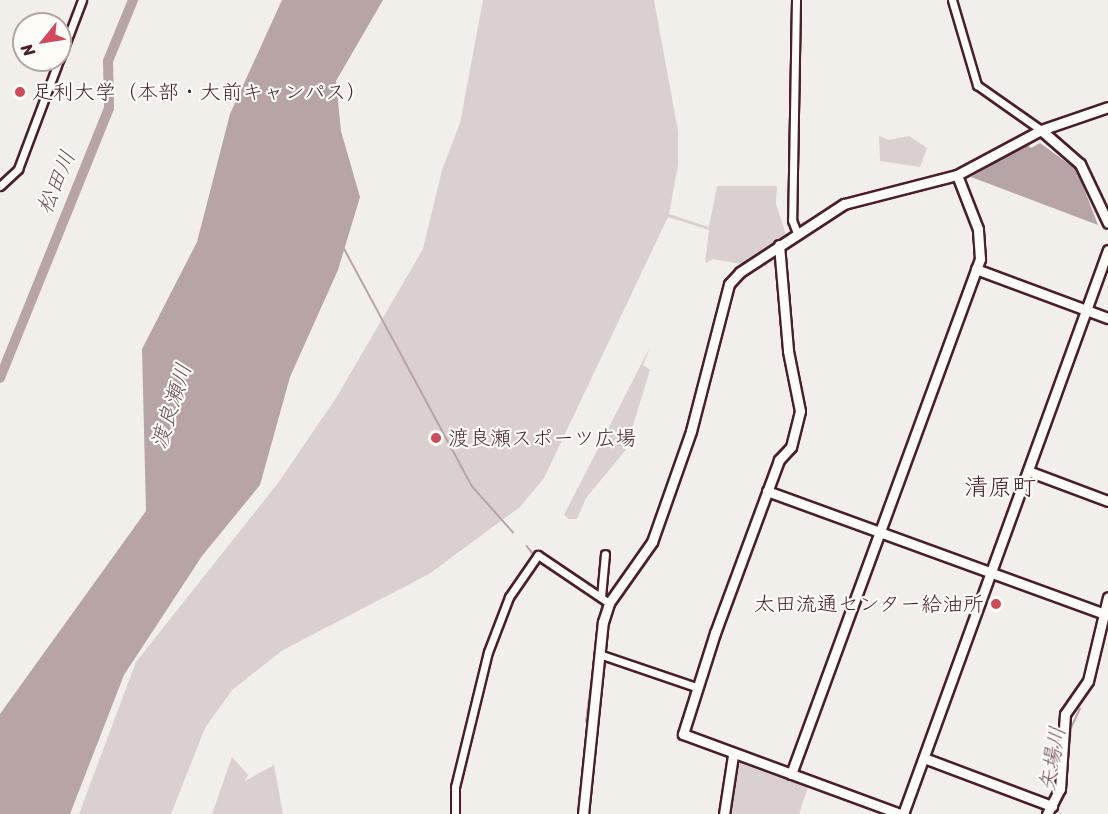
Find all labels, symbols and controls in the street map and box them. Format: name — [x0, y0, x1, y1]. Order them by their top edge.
north arrow — [12, 12, 72, 72]
text: N — [12, 38, 43, 62]
place label: 足利大学（本部・大前キャンパス） — [32, 79, 368, 105]
marker: 足利大学（本部・大前キャンパス） — [13, 85, 27, 99]
water label: 松田川 — [31, 146, 81, 218]
water label: 渡良瀬川 — [145, 360, 197, 452]
place label: 渡良瀬スポーツ広場 — [448, 425, 637, 451]
marker: 渡良瀬スポーツ広場 — [429, 431, 443, 445]
district label: 清原町 — [964, 474, 1036, 502]
place label: 太田流通センター給油所 — [753, 591, 984, 617]
marker: 太田流通センター給油所 — [989, 597, 1003, 611]
water label: 矢場川 — [1033, 724, 1071, 794]

